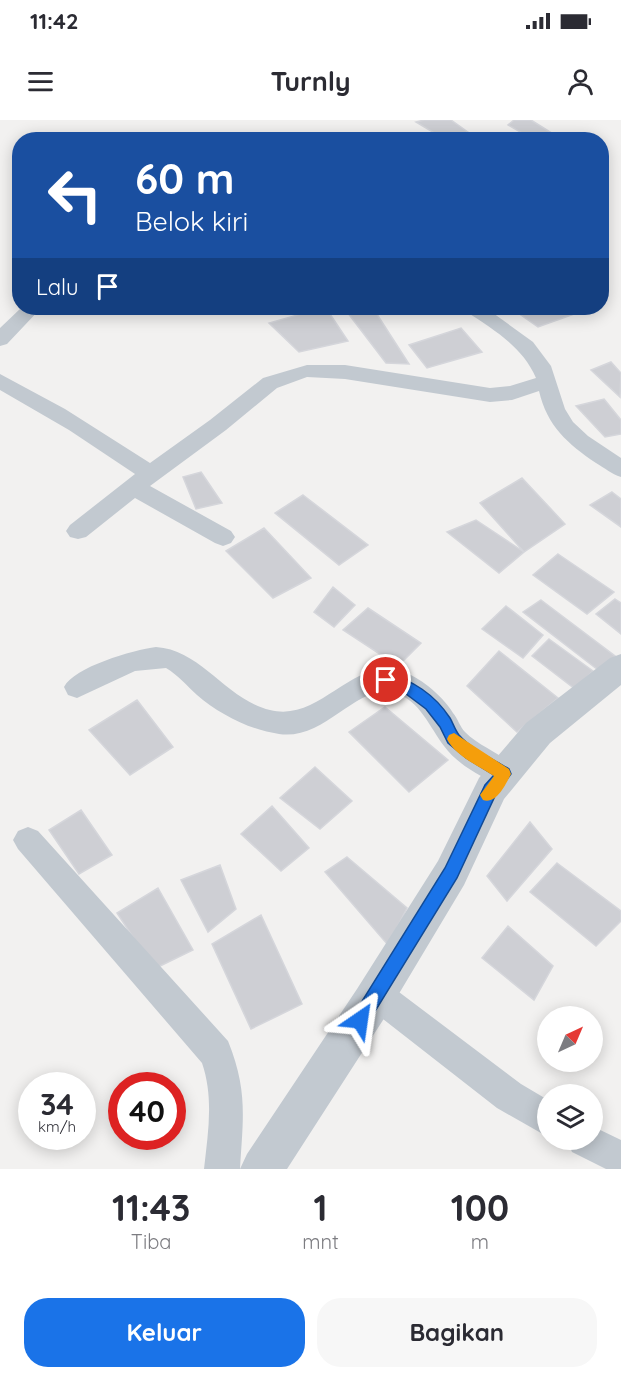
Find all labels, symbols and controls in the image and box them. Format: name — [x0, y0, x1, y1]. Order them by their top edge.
text: 11:42 — [30, 7, 79, 35]
text: Turnly — [270, 64, 351, 98]
icon: menu — [24, 65, 57, 98]
icon: person — [564, 65, 597, 98]
text: 60 m — [135, 152, 235, 205]
icon: left — [36, 156, 114, 234]
text: Belok kiri — [135, 204, 248, 238]
icon: arrive — [91, 270, 124, 303]
text: Lalu — [36, 273, 79, 301]
pin — [360, 654, 411, 705]
icon: arrive — [369, 663, 402, 696]
position arrow — [328, 988, 392, 1052]
north arrow — [537, 1006, 603, 1072]
map controls — [537, 1006, 603, 1150]
speed limit sign: 40 — [108, 1072, 186, 1150]
button: layers — [537, 1084, 603, 1150]
text: 34 — [40, 1085, 74, 1123]
text: km/h — [38, 1117, 76, 1136]
text: 11:43 — [112, 1185, 190, 1230]
text: 1 — [314, 1185, 328, 1230]
text: 100 — [451, 1185, 509, 1230]
text: Tiba — [131, 1229, 171, 1254]
text: mnt — [302, 1229, 339, 1254]
text: m — [471, 1229, 489, 1254]
button: Keluar — [24, 1298, 305, 1367]
button: Bagikan — [317, 1298, 597, 1367]

